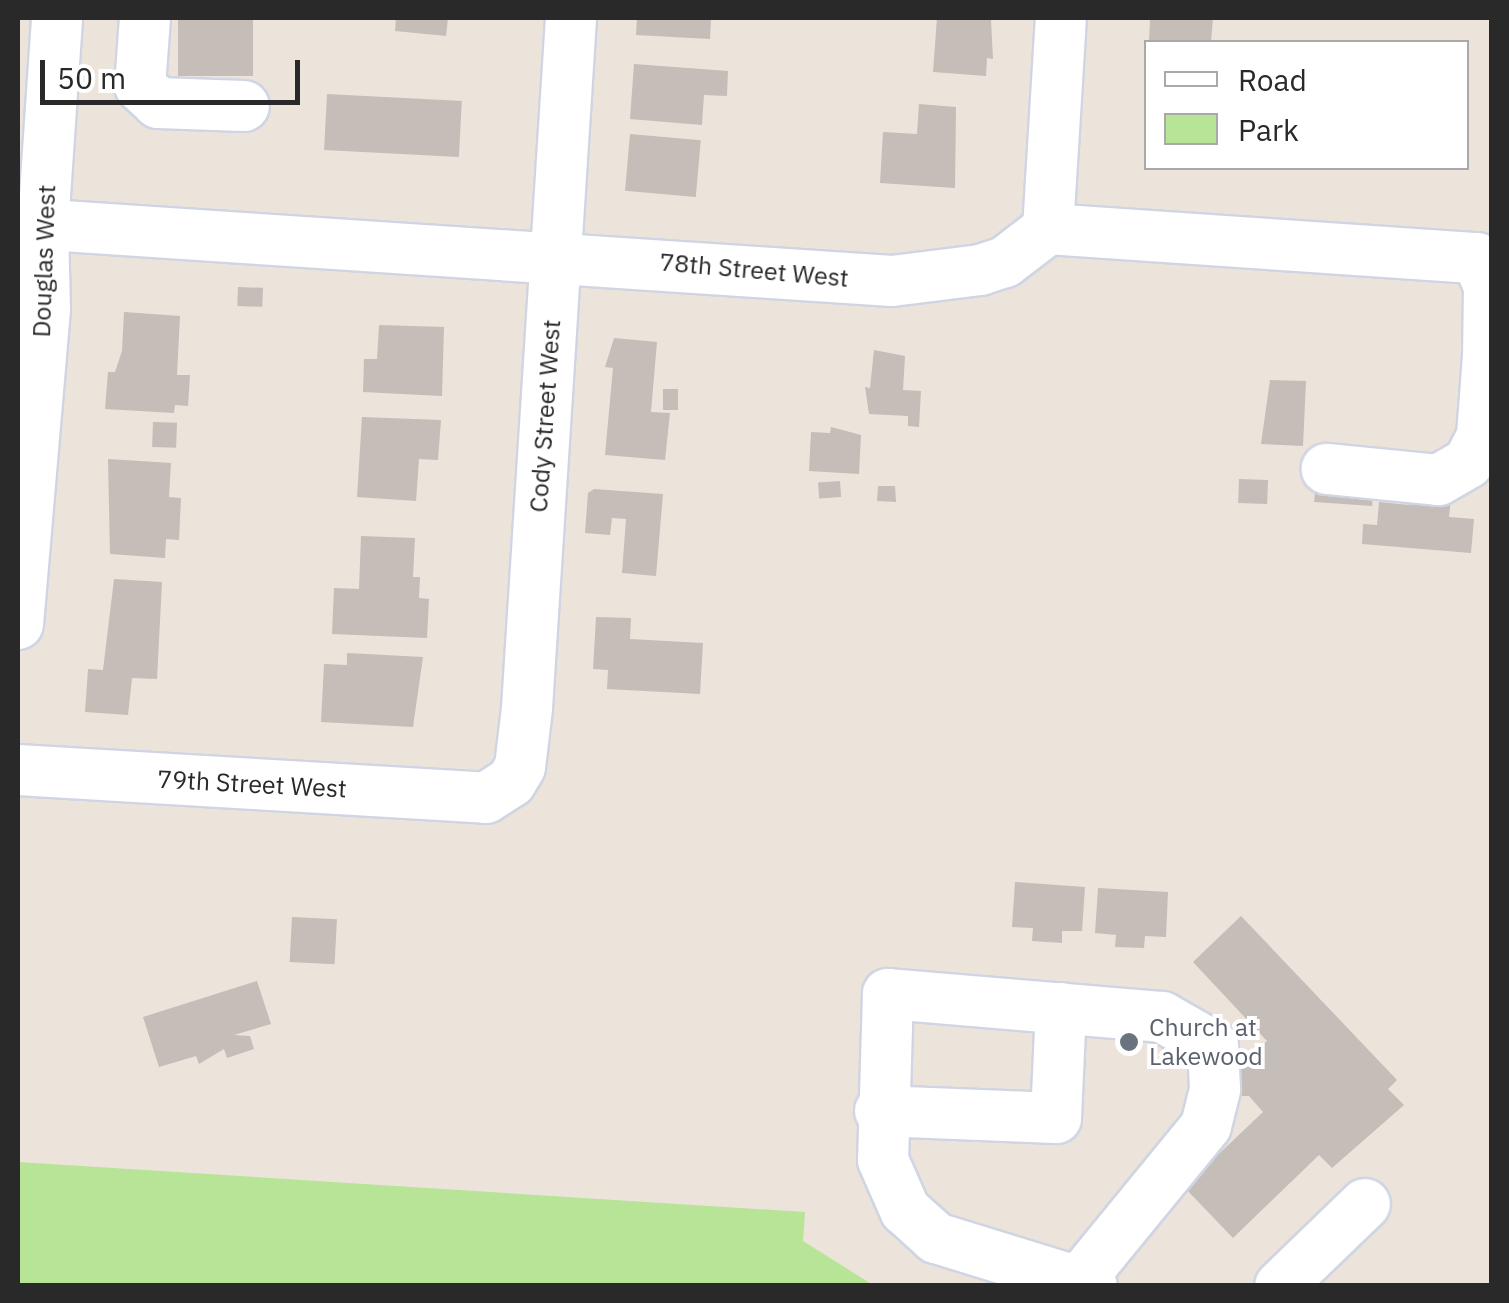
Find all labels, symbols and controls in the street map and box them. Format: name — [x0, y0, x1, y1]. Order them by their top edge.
scale bar — [45, 40, 305, 102]
legend — [1144, 40, 1469, 170]
text: 50 m — [57, 58, 126, 97]
text: Road — [1238, 60, 1307, 99]
text: Park — [1238, 110, 1299, 149]
street label: Douglas West — [26, 184, 62, 338]
street label: 78th Street West — [658, 247, 850, 293]
street label: Cody Street West — [523, 319, 567, 513]
street label: 79th Street West — [156, 764, 348, 804]
place label: Church at Lakewood — [1149, 1013, 1263, 1072]
marker: Church at Lakewood — [1118, 1031, 1140, 1053]

